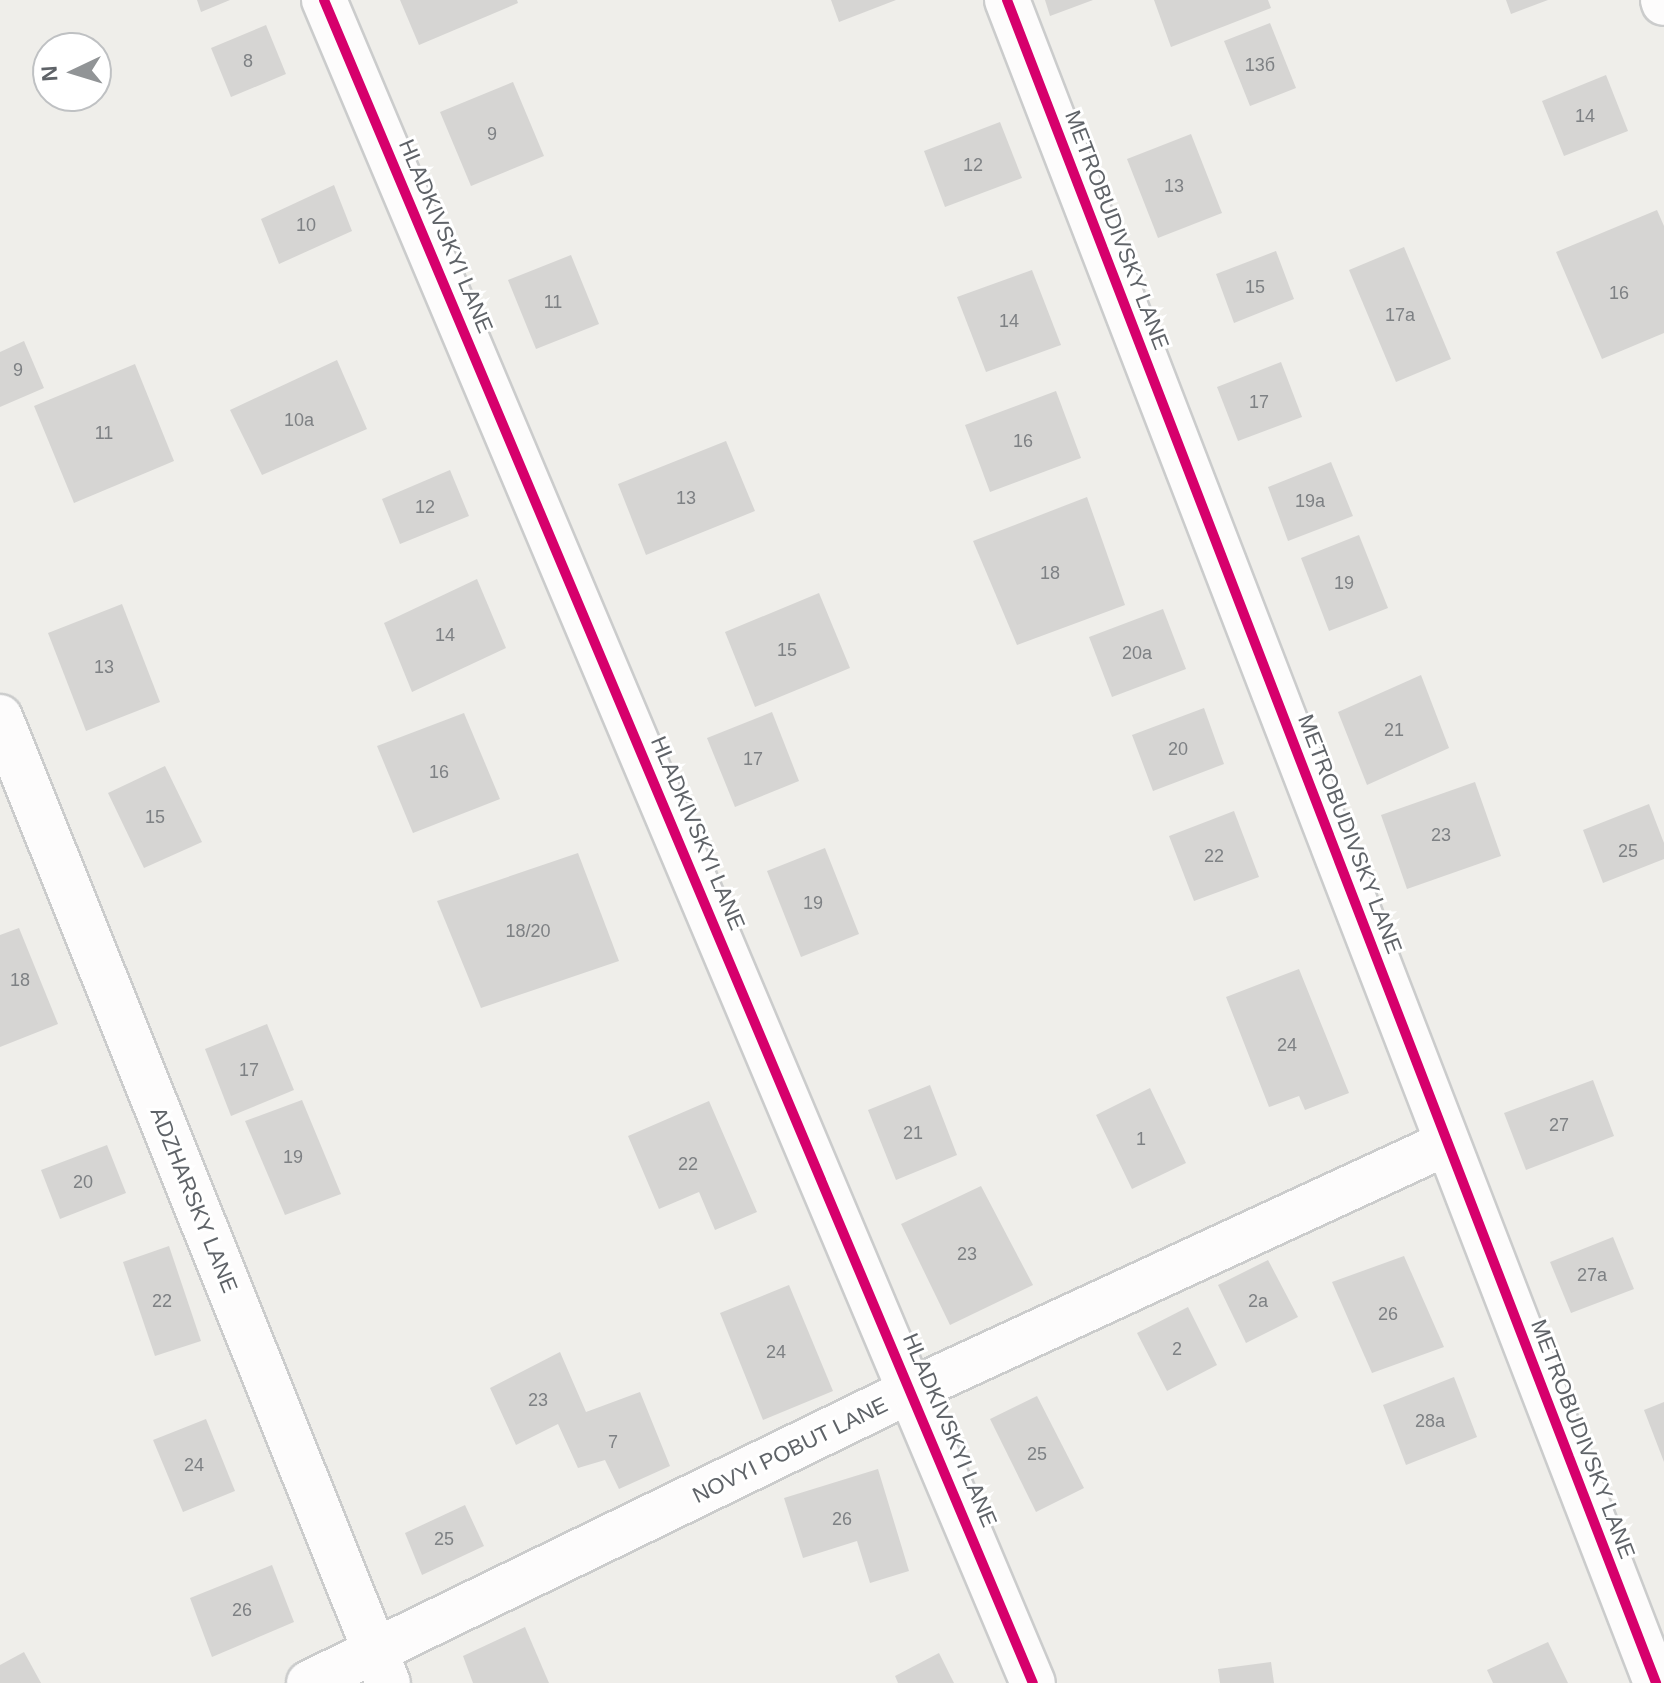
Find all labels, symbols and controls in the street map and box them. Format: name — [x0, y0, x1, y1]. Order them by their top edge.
north arrow — [32, 32, 112, 112]
house number: 8 — [243, 50, 253, 72]
house number: 13б — [1245, 54, 1275, 76]
text: N — [37, 65, 63, 82]
house number: 14 — [1575, 105, 1595, 127]
street label: METROBUDIVSKY LANE — [1059, 107, 1175, 353]
house number: 9 — [487, 123, 497, 145]
street label: HLADKIVSKYI LANE — [393, 135, 499, 337]
house number: 12 — [963, 154, 983, 176]
house number: 13 — [1164, 175, 1184, 197]
house number: 10 — [296, 214, 316, 236]
house number: 15 — [1245, 276, 1265, 298]
house number: 16 — [1609, 282, 1629, 304]
house number: 11 — [544, 291, 562, 313]
house number: 17а — [1385, 304, 1415, 326]
house number: 14 — [999, 310, 1019, 332]
house number: 9 — [13, 359, 23, 381]
house number: 17 — [1249, 391, 1269, 413]
house number: 10а — [284, 409, 314, 431]
house number: 11 — [95, 422, 113, 444]
house number: 16 — [1013, 430, 1033, 452]
house number: 13 — [676, 487, 696, 509]
house number: 19а — [1295, 490, 1325, 512]
house number: 12 — [415, 496, 435, 518]
house number: 18 — [1040, 562, 1060, 584]
house number: 19 — [1334, 572, 1354, 594]
house number: 14 — [435, 624, 455, 646]
house number: 15 — [777, 639, 797, 661]
house number: 20а — [1122, 642, 1152, 664]
house number: 13 — [94, 656, 114, 678]
street label: METROBUDIVSKY LANE — [1292, 711, 1408, 957]
house number: 21 — [1384, 719, 1404, 741]
street label: HLADKIVSKYI LANE — [645, 732, 751, 934]
house number: 20 — [1168, 738, 1188, 760]
house number: 17 — [743, 748, 763, 770]
house number: 16 — [429, 761, 449, 783]
house number: 15 — [145, 806, 165, 828]
house number: 23 — [1431, 824, 1451, 846]
house number: 25 — [1618, 840, 1638, 862]
house number: 22 — [1204, 845, 1224, 867]
house number: 19 — [803, 892, 823, 914]
house number: 18/20 — [505, 920, 551, 942]
house number: 18 — [10, 969, 30, 991]
house number: 24 — [1277, 1034, 1297, 1056]
house number: 17 — [239, 1059, 259, 1081]
street label: ADZHARSKY LANE — [145, 1103, 243, 1297]
house number: 27 — [1549, 1114, 1569, 1136]
house number: 21 — [903, 1122, 923, 1144]
house number: 1 — [1136, 1128, 1146, 1150]
house number: 19 — [283, 1146, 303, 1168]
house number: 22 — [678, 1153, 698, 1175]
house number: 20 — [73, 1171, 93, 1193]
house number: 23 — [957, 1243, 977, 1265]
house number: 27а — [1577, 1264, 1607, 1286]
house number: 22 — [152, 1290, 172, 1312]
house number: 2а — [1248, 1290, 1268, 1312]
house number: 26 — [1378, 1303, 1398, 1325]
street label: METROBUDIVSKY LANE — [1525, 1316, 1641, 1562]
street label: HLADKIVSKYI LANE — [897, 1329, 1003, 1531]
house number: 2 — [1172, 1338, 1182, 1360]
house number: 24 — [766, 1341, 786, 1363]
house number: 23 — [528, 1389, 548, 1411]
street label: NOVYI POBUT LANE — [688, 1391, 892, 1509]
house number: 28а — [1415, 1410, 1445, 1432]
house number: 7 — [608, 1431, 618, 1453]
house number: 25 — [1027, 1443, 1047, 1465]
house number: 24 — [184, 1454, 204, 1476]
house number: 26 — [832, 1508, 852, 1530]
house number: 25 — [434, 1528, 454, 1550]
house number: 26 — [232, 1599, 252, 1621]

